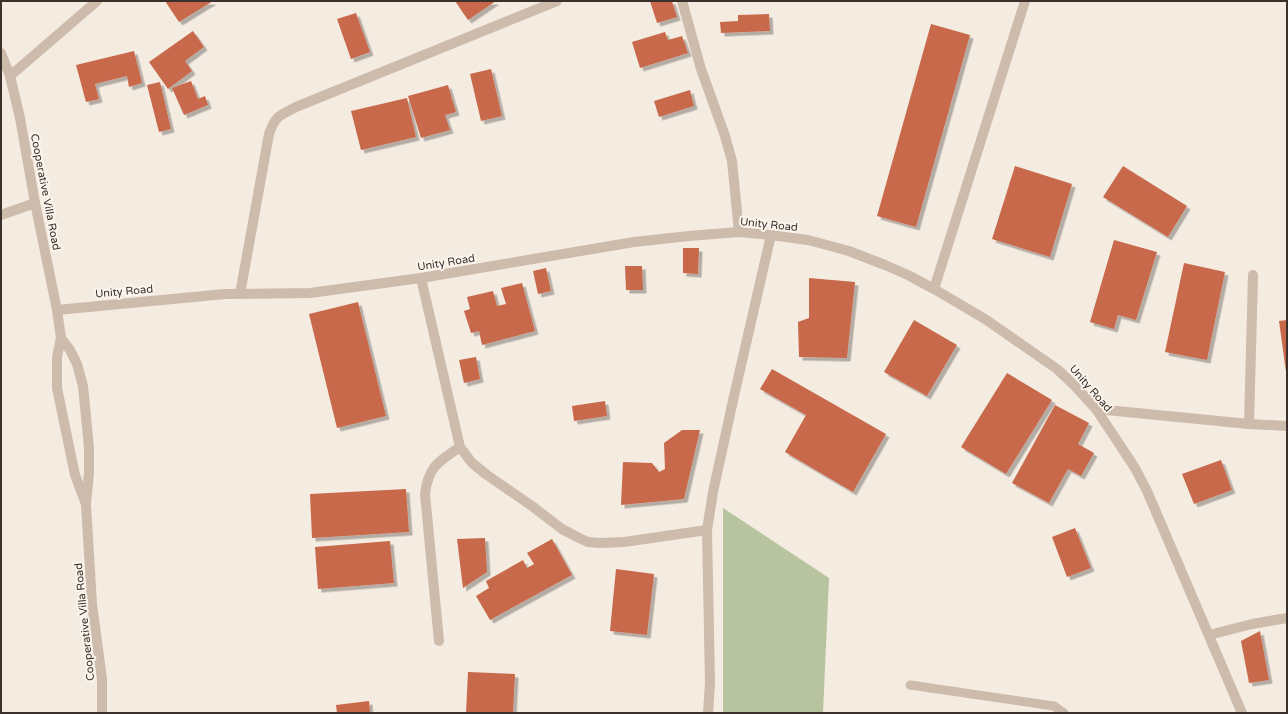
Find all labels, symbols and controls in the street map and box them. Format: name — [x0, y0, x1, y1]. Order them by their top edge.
street label: Cooperative Villa Road — [28, 133, 63, 252]
street label: Unity Road — [739, 215, 799, 234]
street label: Unity Road — [416, 252, 476, 273]
street label: Unity Road — [95, 282, 154, 301]
street label: Unity Road — [1067, 362, 1115, 415]
street label: Cooperative Villa Road — [72, 562, 97, 682]

